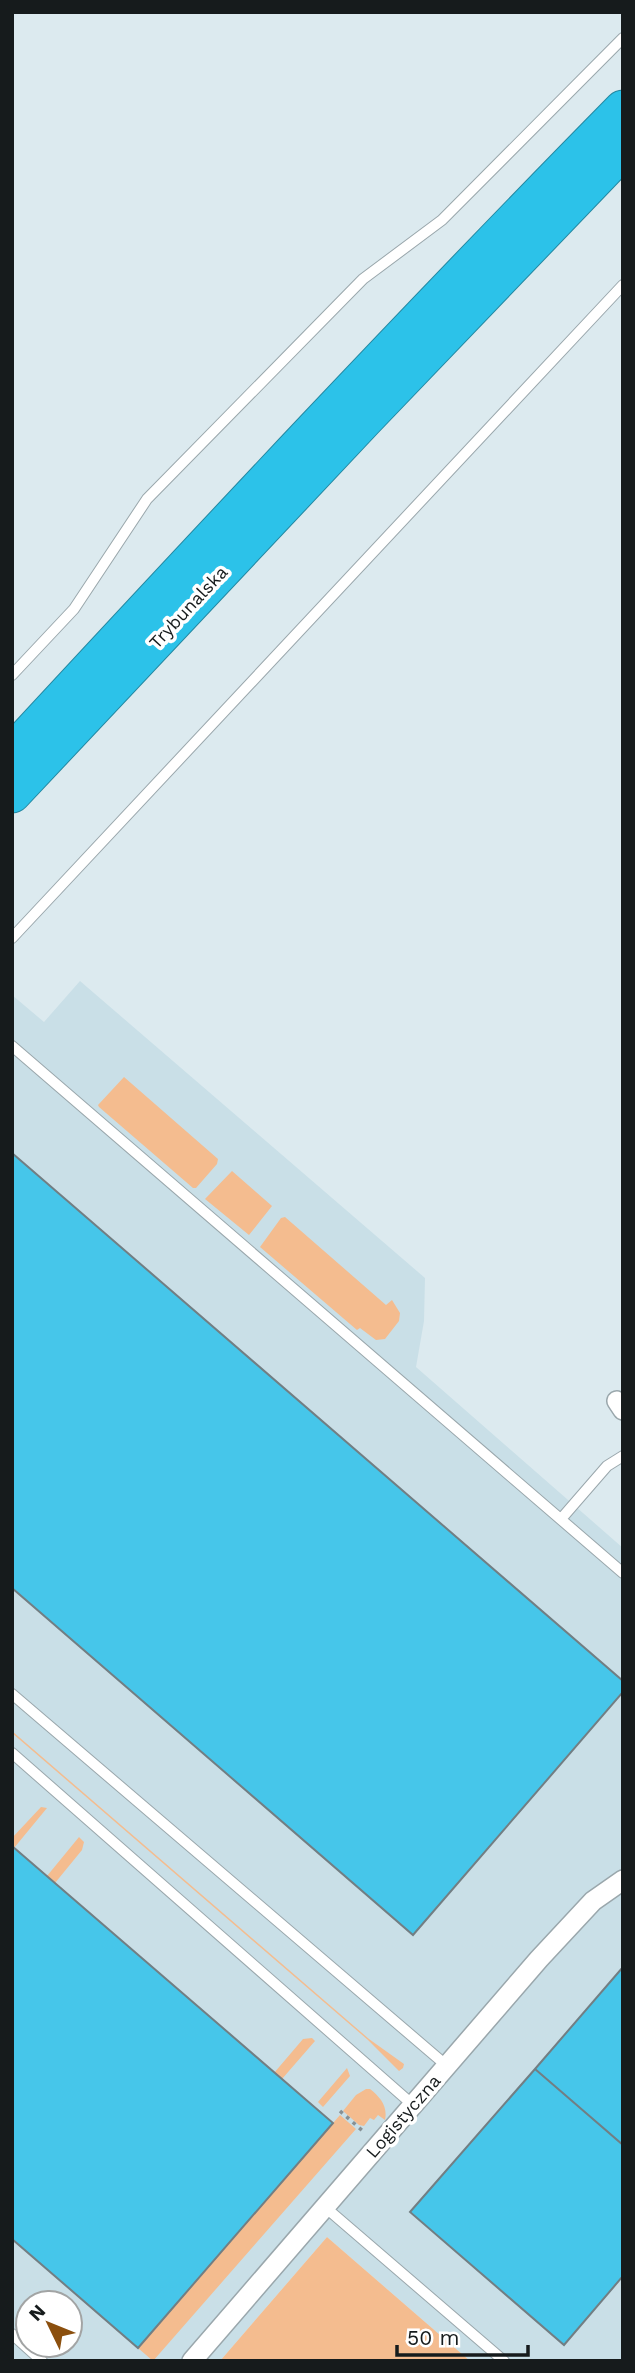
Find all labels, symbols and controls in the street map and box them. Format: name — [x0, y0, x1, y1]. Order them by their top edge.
street label: Trybunalska — [144, 561, 232, 653]
street label: Logistyczna — [361, 2070, 445, 2162]
north arrow — [14, 2289, 84, 2359]
text: N — [24, 2300, 50, 2326]
scale bar — [397, 2314, 528, 2358]
text: 50 m — [407, 2325, 459, 2350]

